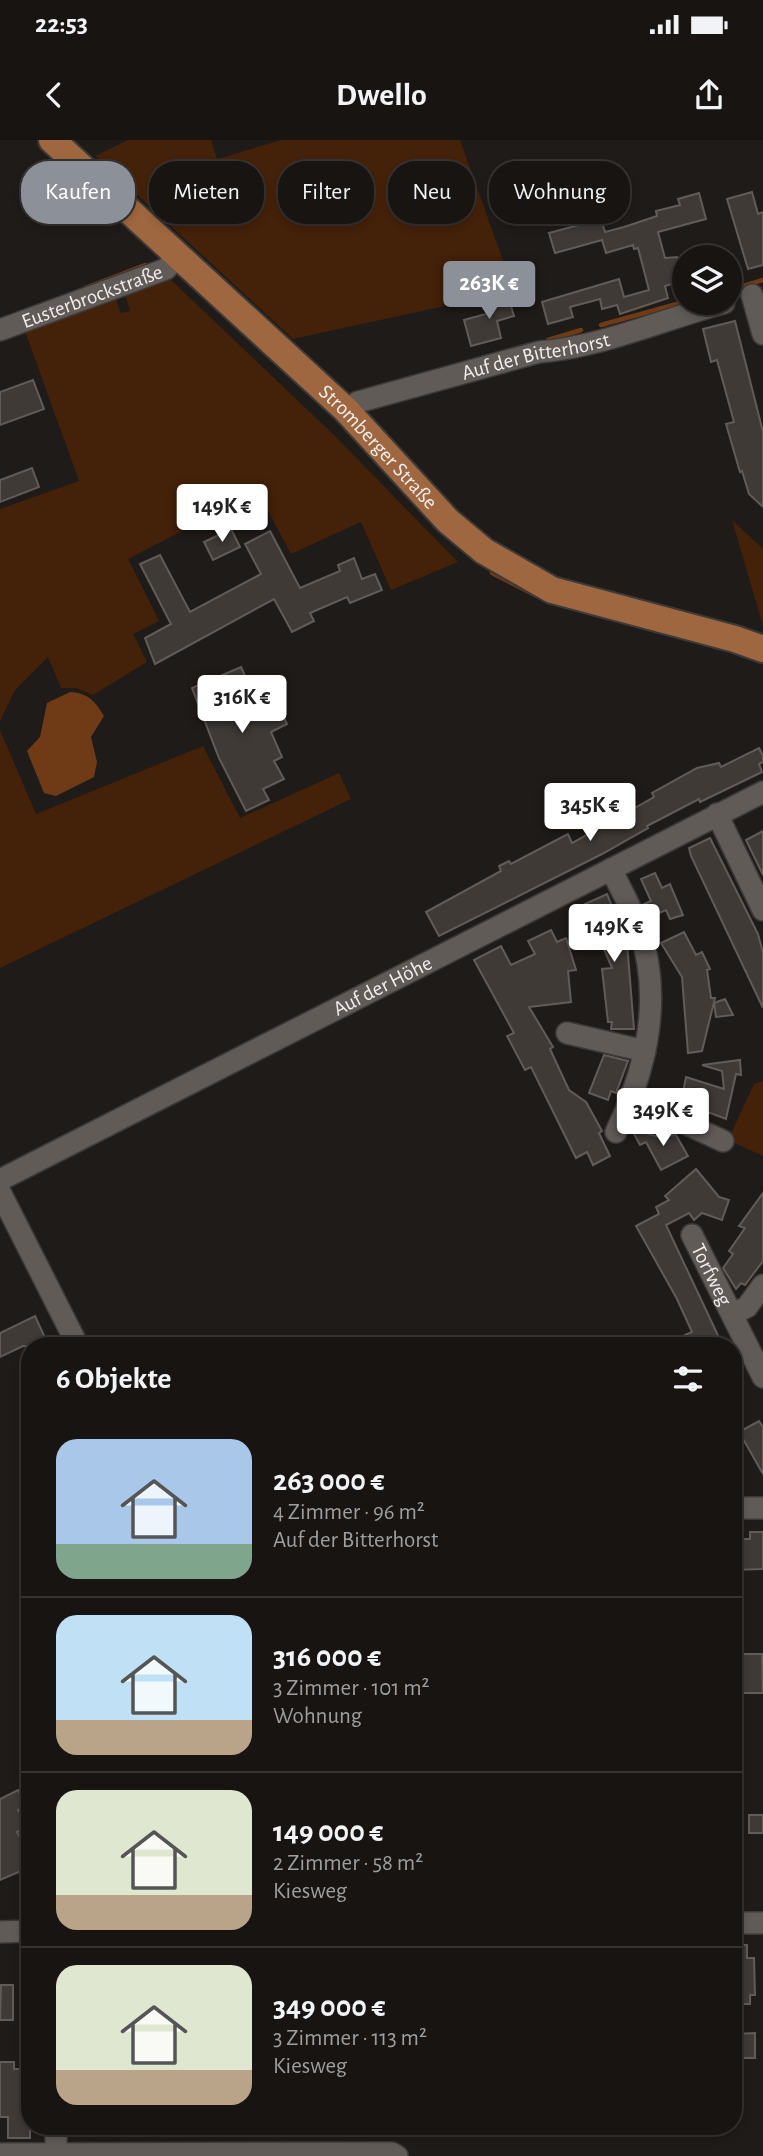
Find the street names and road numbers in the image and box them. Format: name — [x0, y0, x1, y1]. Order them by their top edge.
street label: Eusterbrockstraße — [19, 261, 165, 332]
street label: Auf der Bitterhorst — [459, 328, 612, 383]
street label: Stromberger Straße — [315, 380, 442, 513]
street label: Auf der Höhe — [330, 952, 435, 1019]
street label: Torfweg — [687, 1240, 736, 1309]

